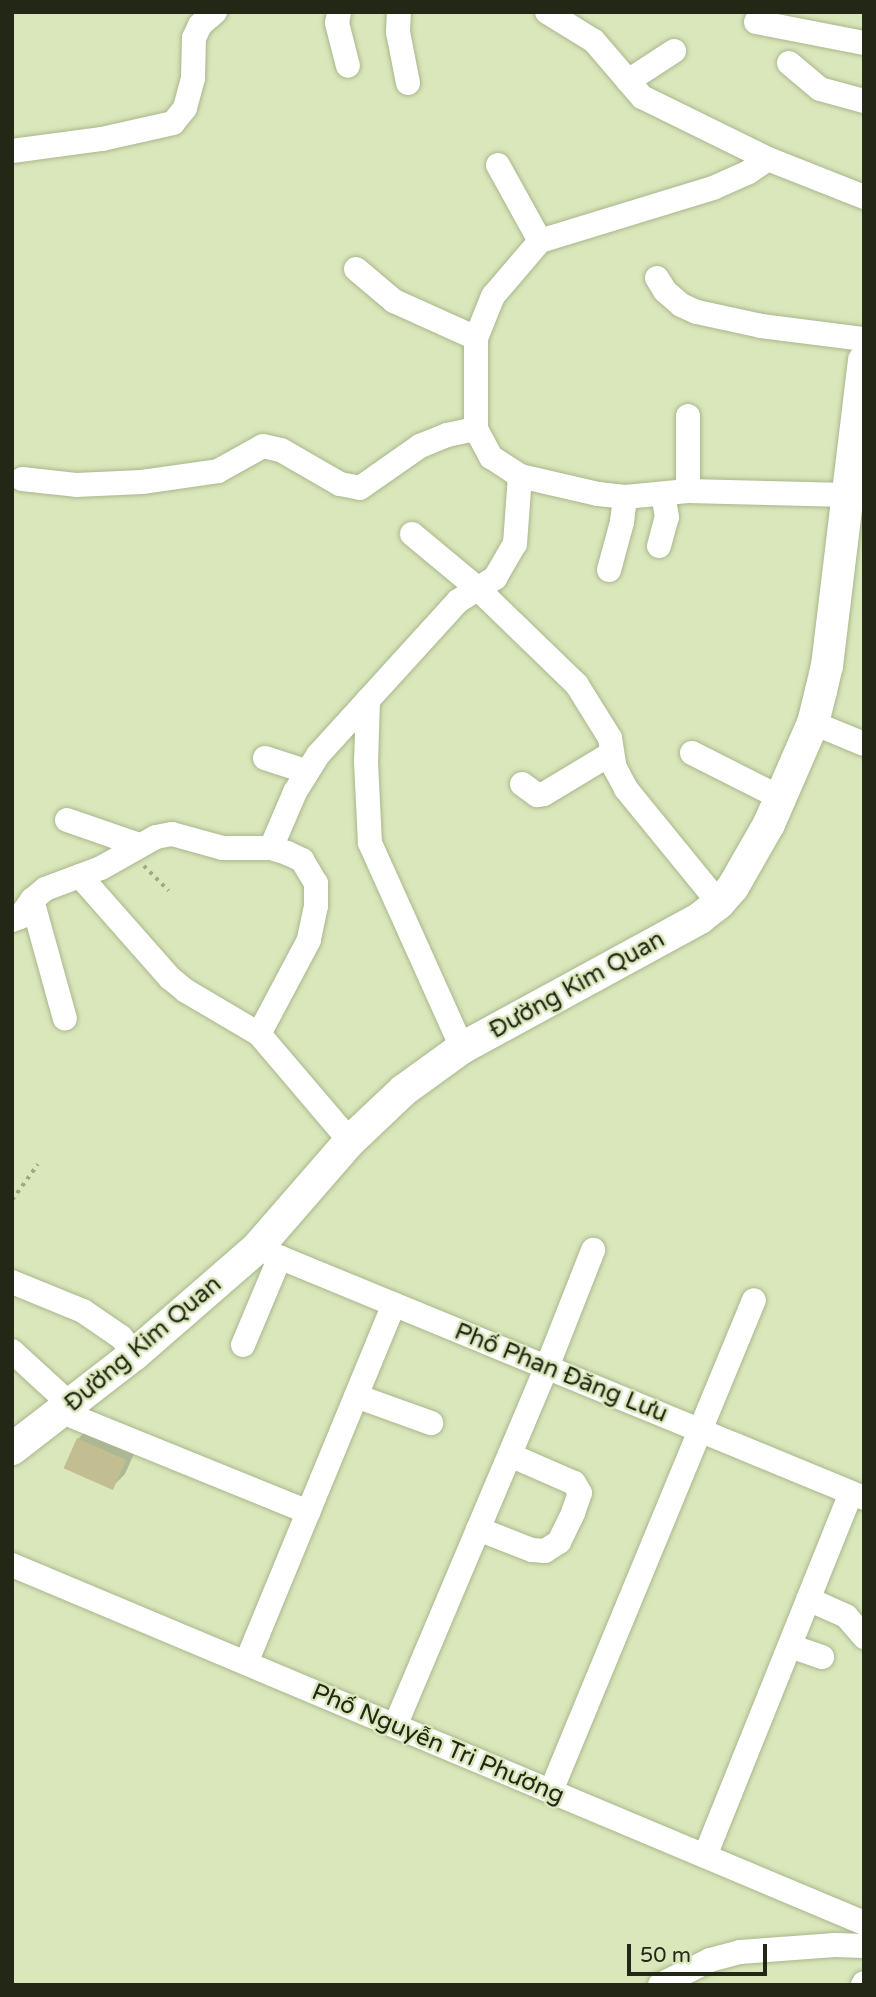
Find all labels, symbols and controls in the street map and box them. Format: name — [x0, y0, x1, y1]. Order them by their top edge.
street label: Đường Kim Quan — [484, 925, 670, 1045]
street label: Đường Kim Quan — [59, 1270, 227, 1418]
street label: Phố Phan Đăng Lưu — [450, 1317, 672, 1429]
street label: Phố Nguyễn Tri Phương — [307, 1678, 569, 1810]
scale bar — [631, 1930, 771, 1974]
text: 50 m — [640, 1943, 691, 1968]

